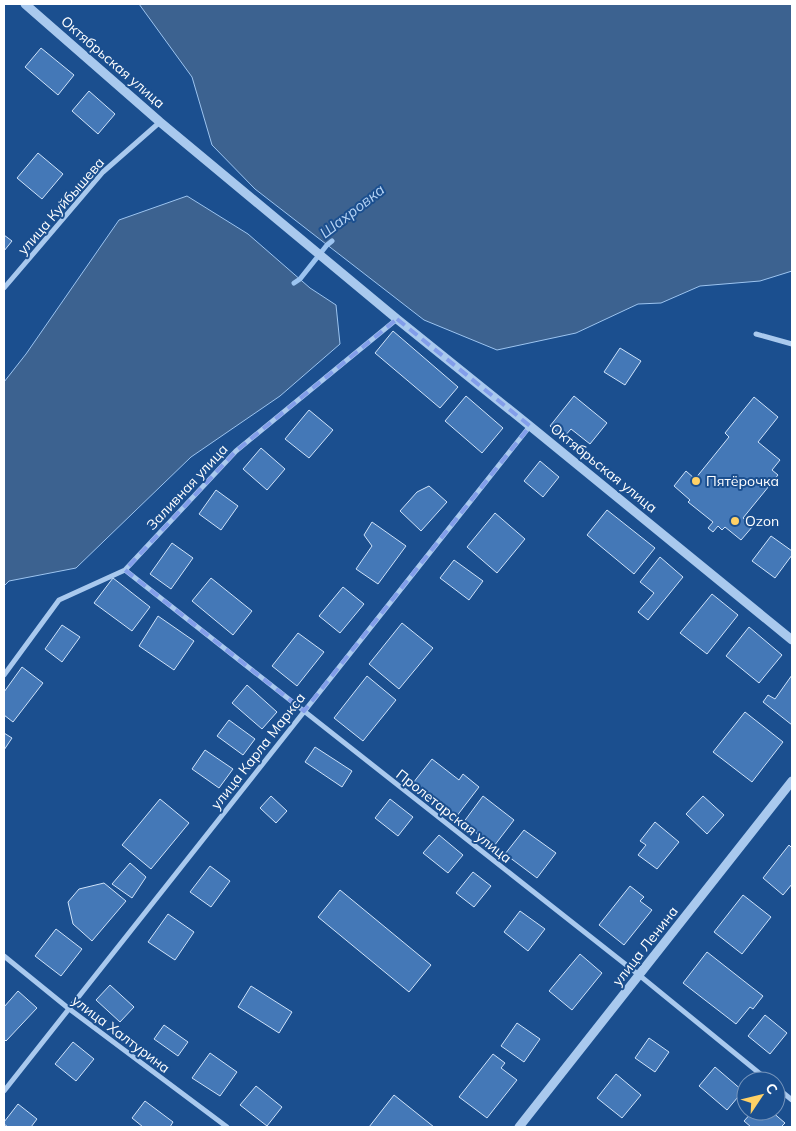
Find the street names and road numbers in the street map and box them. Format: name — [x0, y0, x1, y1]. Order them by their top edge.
street label: Октябрьская улица — [57, 12, 169, 112]
street label: улица Куйбышева — [14, 154, 108, 258]
street label: Октябрьская улица — [547, 419, 661, 517]
street label: Заливная улица — [143, 440, 231, 534]
street label: улица Карла Маркса — [207, 689, 309, 813]
street label: Пролетарская улица — [393, 765, 515, 867]
street label: улица Ленина — [608, 902, 682, 990]
street label: улица Халтурина — [68, 991, 174, 1077]

